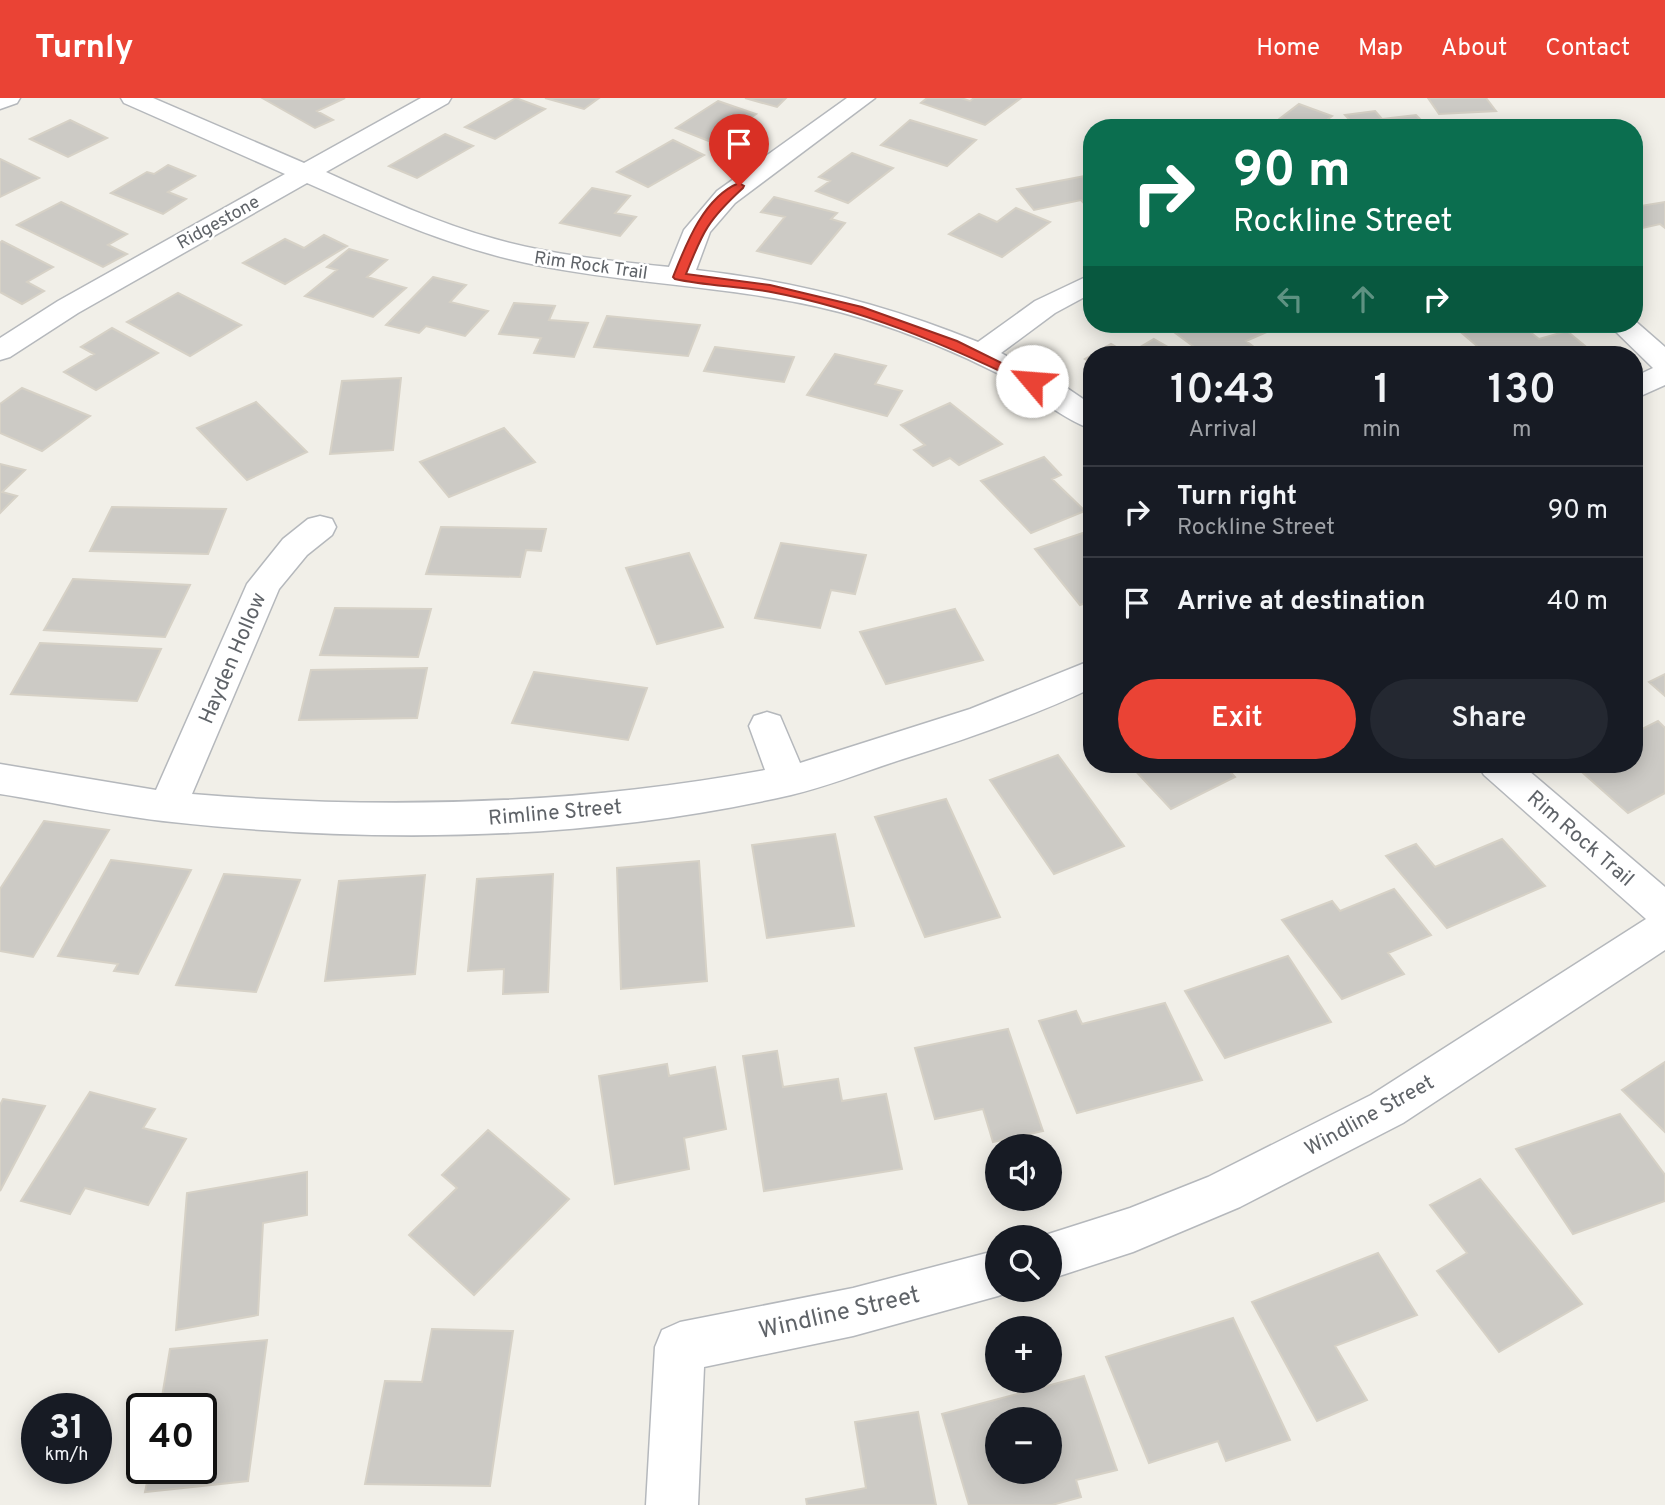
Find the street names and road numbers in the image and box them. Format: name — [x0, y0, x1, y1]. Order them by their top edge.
street label: Ridgestone — [173, 191, 264, 255]
street label: Rim Rock Trail — [533, 247, 649, 286]
street label: Hayden Hollow — [194, 589, 273, 728]
street label: Rim Rock Trail — [1521, 785, 1639, 893]
street label: Rimline Street — [487, 794, 623, 833]
street label: Windline Street — [1300, 1070, 1439, 1163]
street label: Windline Street — [756, 1281, 923, 1347]

